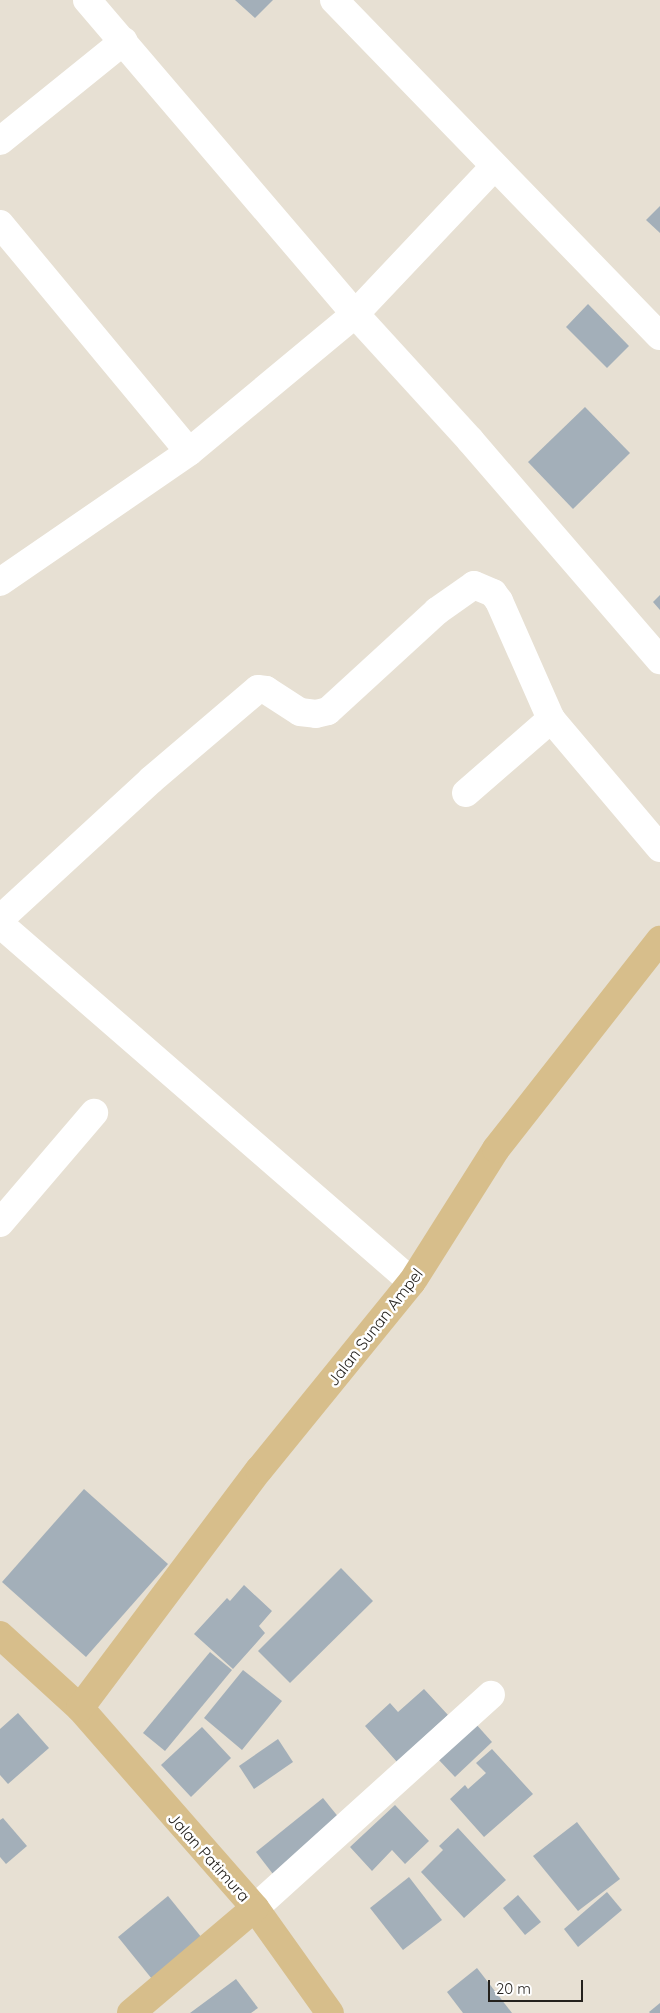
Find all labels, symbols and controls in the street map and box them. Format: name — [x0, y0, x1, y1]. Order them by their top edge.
street label: Jalan Sunan Ampel — [323, 1264, 427, 1390]
street label: Jalan Patimura — [164, 1809, 254, 1905]
scale bar — [490, 1970, 585, 2002]
text: 20 m — [496, 1979, 531, 1998]

